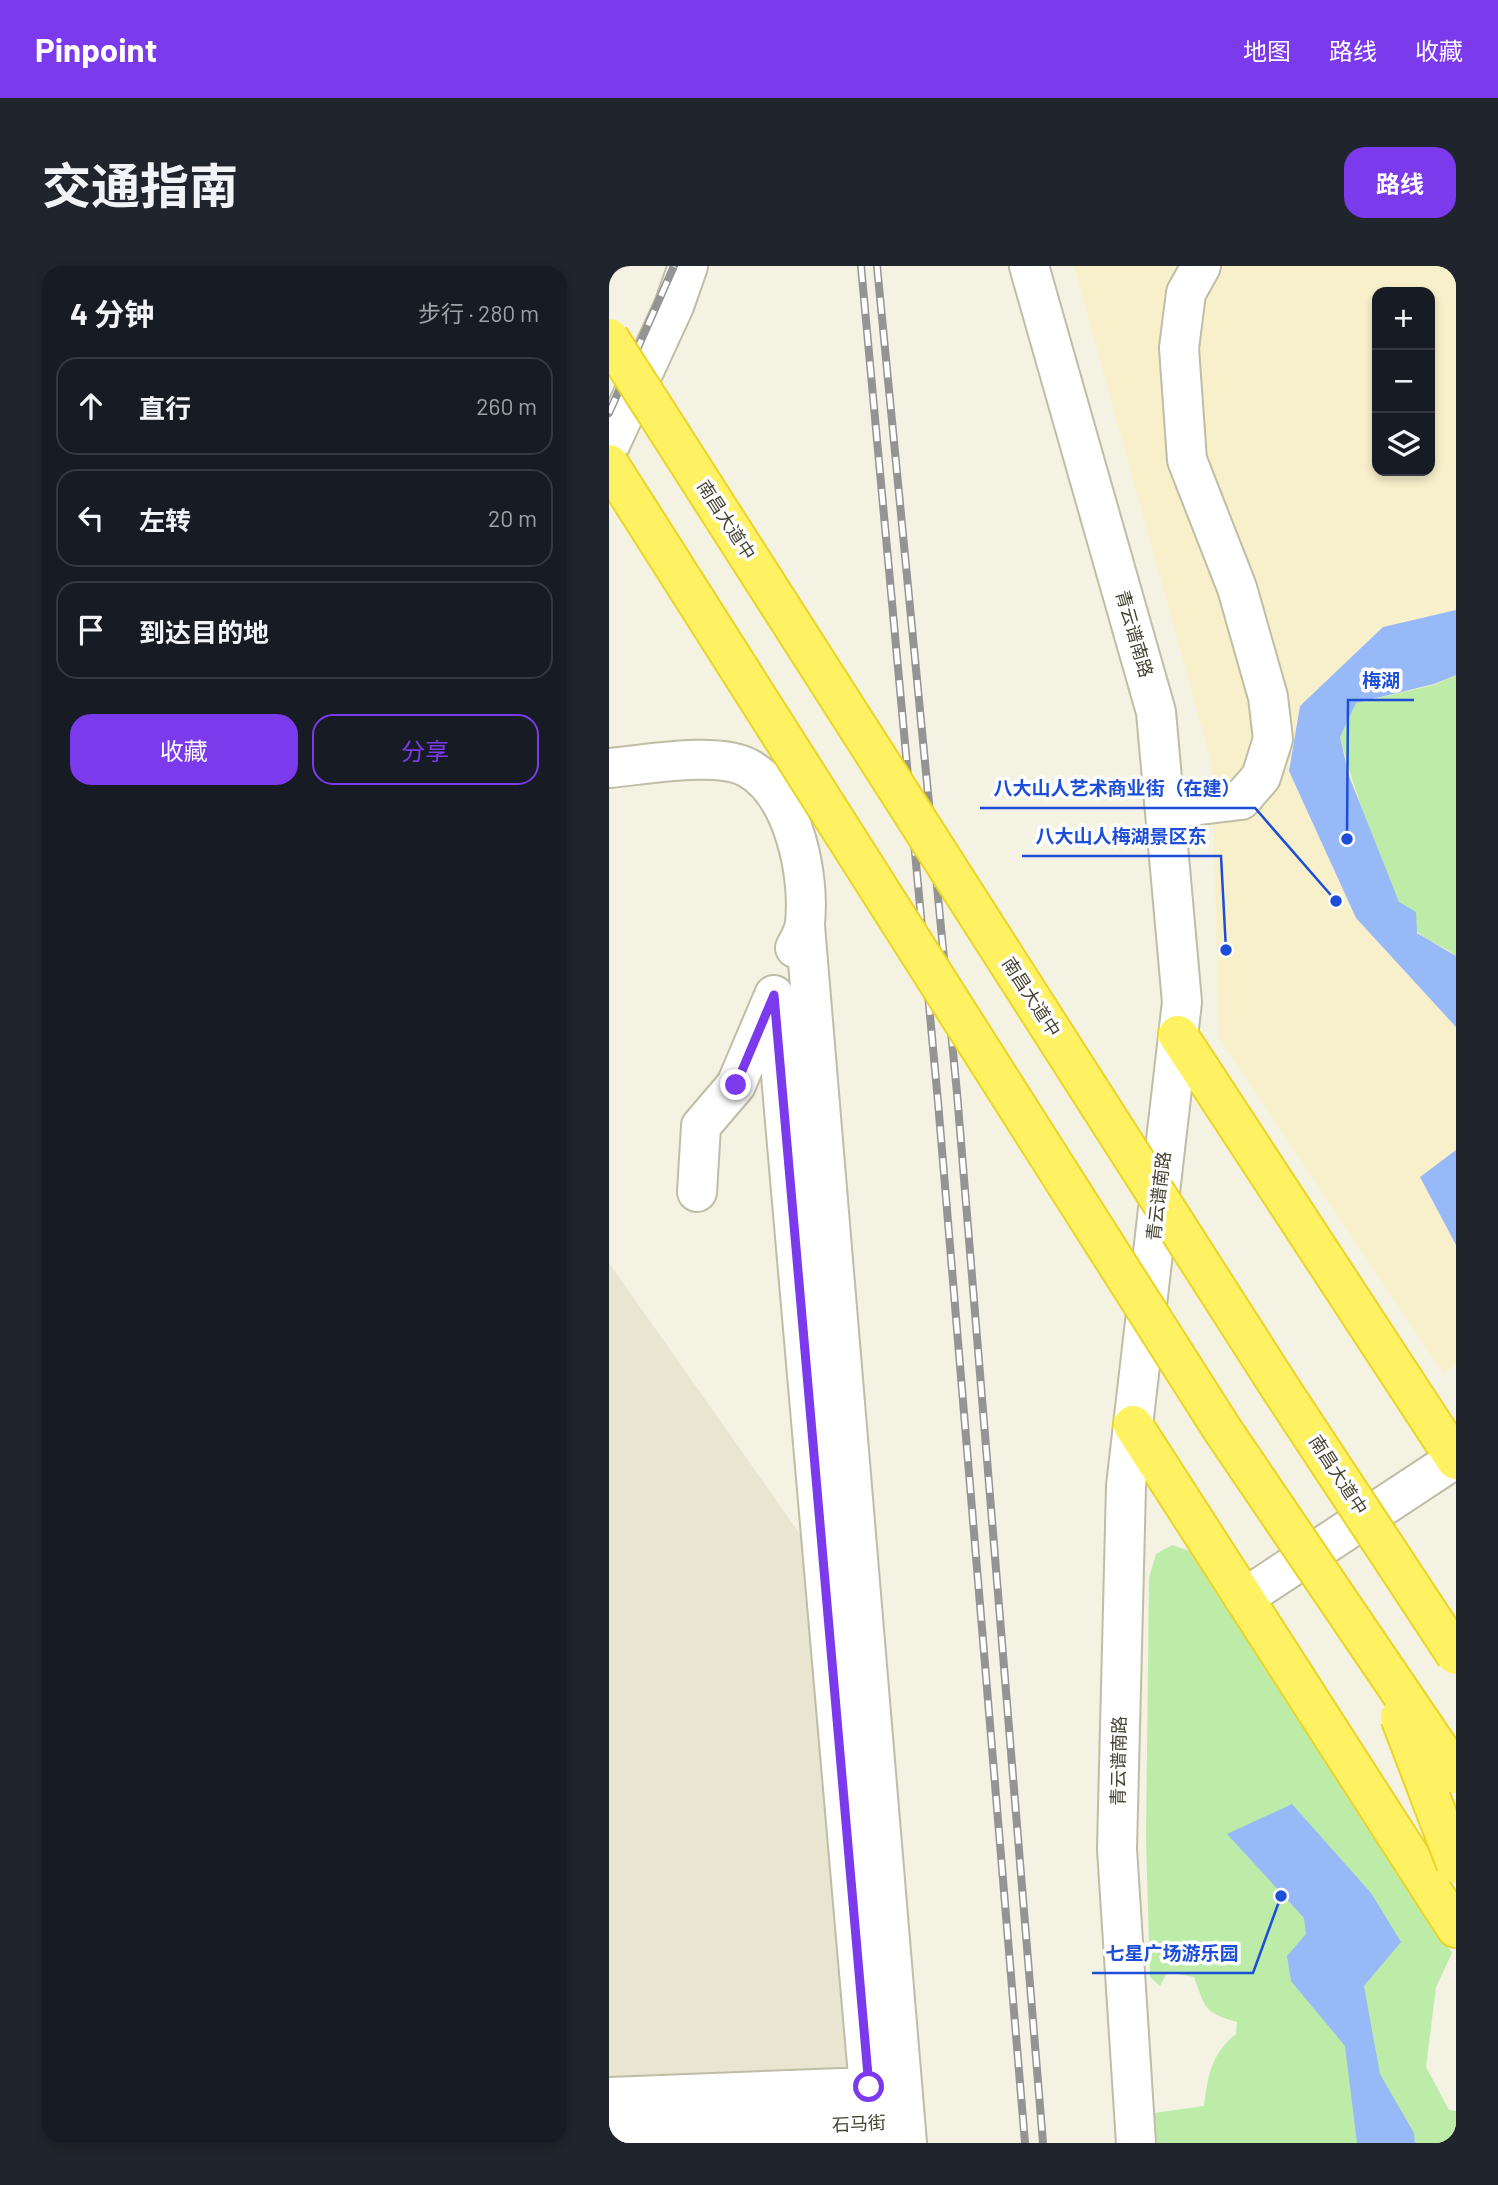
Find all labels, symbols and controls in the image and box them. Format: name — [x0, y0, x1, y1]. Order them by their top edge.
text: Pinpoint — [35, 29, 157, 69]
text: 地图 — [1243, 36, 1291, 65]
text: 路线 — [1329, 36, 1377, 65]
text: 收藏 — [1415, 36, 1463, 65]
button: 路线 — [1344, 147, 1456, 218]
text: 交通指南 — [42, 155, 238, 214]
map controls — [1372, 287, 1435, 476]
button: + — [1372, 287, 1435, 350]
text: 4 分钟 — [70, 295, 154, 331]
text: 步行 · 280 m — [418, 299, 539, 327]
button: − — [1372, 350, 1435, 413]
icon: ahead — [72, 387, 110, 425]
text: 直行 — [139, 392, 191, 423]
text: 260 m — [476, 392, 537, 420]
button: layers — [1372, 413, 1435, 476]
street label: 南昌大道中 — [693, 476, 761, 563]
icon: left — [72, 499, 110, 537]
text: 左转 — [139, 504, 191, 535]
text: 20 m — [488, 504, 537, 532]
street label: 青云谱南路 — [1112, 587, 1158, 680]
icon: arrive — [72, 611, 110, 649]
text: 到达目的地 — [139, 616, 269, 647]
callout: 梅湖 — [1348, 660, 1414, 700]
text: 梅湖 — [1362, 668, 1400, 691]
button: 收藏 — [70, 714, 298, 785]
button: 分享 — [312, 714, 539, 785]
callout: 八大山人艺术商业街（在建） — [980, 768, 1255, 808]
text: 八大山人艺术商业街（在建） — [993, 776, 1241, 799]
callout: 八大山人梅湖景区东 — [1022, 816, 1221, 856]
text: 八大山人梅湖景区东 — [1035, 824, 1207, 847]
street label: 南昌大道中 — [998, 953, 1066, 1040]
route end — [720, 1069, 751, 1100]
street label: 青云谱南路 — [1142, 1150, 1174, 1242]
street label: 南昌大道中 — [1305, 1431, 1373, 1518]
street label: 青云谱南路 — [1106, 1716, 1130, 1806]
callout: 七星广场游乐园 — [1092, 1933, 1253, 1973]
text: 七星广场游乐园 — [1105, 1941, 1239, 1964]
route start — [853, 2071, 884, 2102]
street label: 石马街 — [831, 2111, 886, 2135]

